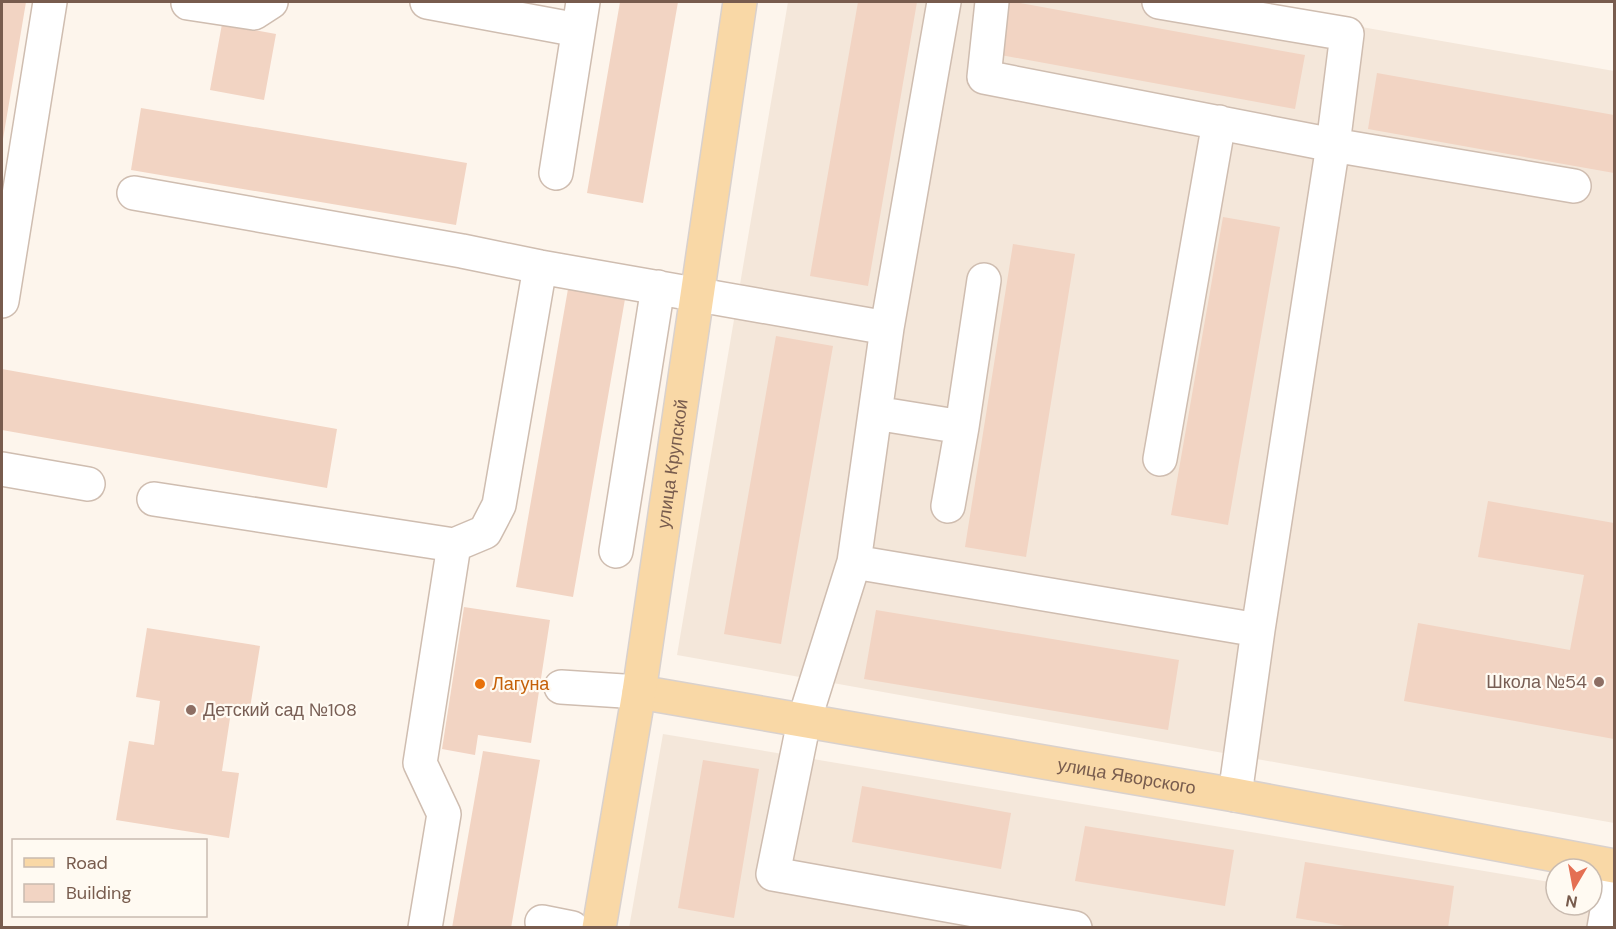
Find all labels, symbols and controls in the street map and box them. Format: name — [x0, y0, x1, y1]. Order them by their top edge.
street label: улица Крупской — [651, 397, 694, 530]
place label: Школа №54 — [1486, 670, 1587, 694]
place label: Лагуна — [492, 672, 550, 696]
marker: Школа №54 — [1592, 675, 1606, 689]
marker: Лагуна — [473, 677, 487, 691]
place label: Детский сад №108 — [203, 698, 357, 722]
marker: Детский сад №108 — [184, 703, 198, 717]
street label: улица Яворского — [1056, 753, 1198, 800]
legend — [12, 839, 207, 917]
text: Road — [66, 851, 108, 875]
north arrow — [1544, 857, 1604, 917]
text: Building — [66, 881, 131, 905]
text: N — [1564, 890, 1579, 913]

